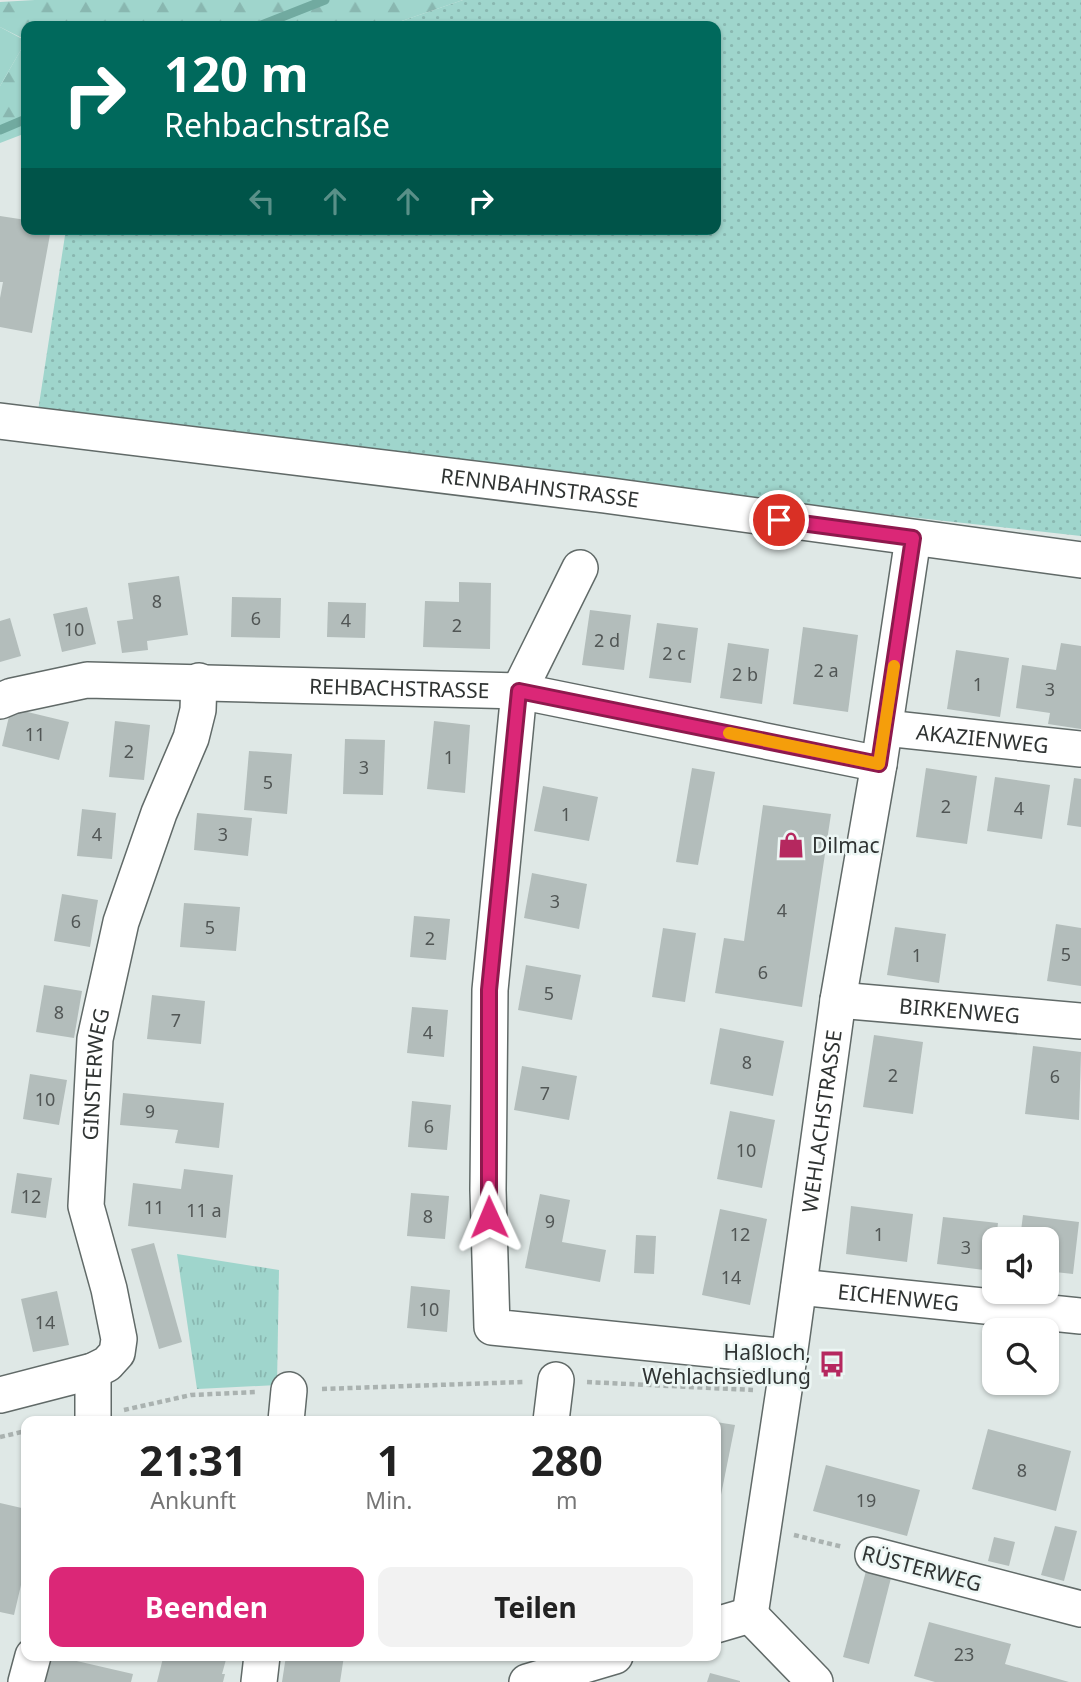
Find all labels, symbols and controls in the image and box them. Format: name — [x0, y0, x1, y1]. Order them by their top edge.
text: 120 m — [164, 40, 309, 106]
icon: right — [49, 49, 140, 140]
text: Rehbachstraße — [164, 103, 390, 146]
icon: left — [243, 182, 281, 220]
icon: ahead — [316, 182, 354, 220]
icon: ahead — [389, 182, 427, 220]
icon: right — [462, 182, 500, 220]
street label: RENNBAHNSTRASSE — [439, 461, 641, 514]
pin — [749, 490, 809, 550]
icon: arrive — [760, 501, 798, 539]
house number: 8 — [152, 589, 162, 613]
house number: 6 — [251, 606, 261, 630]
house number: 4 — [341, 608, 351, 632]
house number: 2 — [452, 613, 462, 637]
house number: 10 — [64, 617, 84, 641]
house number: 2 d — [594, 628, 620, 652]
house number: 2 c — [662, 641, 686, 665]
house number: 2 a — [813, 658, 839, 682]
house number: 2 b — [732, 662, 758, 686]
street label: REHBACHSTRASSE — [309, 672, 490, 704]
house number: 1 — [973, 672, 983, 696]
house number: 3 — [1045, 677, 1055, 701]
street label: AKAZIENWEG — [915, 717, 1050, 759]
house number: 11 — [25, 722, 45, 746]
house number: 2 — [124, 739, 134, 763]
house number: 1 — [444, 745, 454, 769]
house number: 3 — [359, 755, 369, 779]
house number: 5 — [263, 770, 273, 794]
house number: 2 — [941, 794, 951, 818]
house number: 4 — [1014, 796, 1024, 820]
house number: 1 — [561, 802, 571, 826]
house number: 4 — [92, 822, 102, 846]
house number: 3 — [218, 822, 228, 846]
shop icon: Dilmac — [776, 830, 806, 860]
place label: Dilmac — [812, 831, 880, 859]
house number: 3 — [550, 889, 560, 913]
house number: 4 — [777, 898, 787, 922]
house number: 6 — [71, 909, 81, 933]
house number: 5 — [205, 915, 215, 939]
house number: 2 — [425, 926, 435, 950]
house number: 5 — [1061, 942, 1071, 966]
house number: 1 — [912, 943, 922, 967]
house number: 6 — [758, 960, 768, 984]
house number: 5 — [544, 981, 554, 1005]
street label: BIRKENWEG — [898, 991, 1021, 1030]
house number: 8 — [54, 1000, 64, 1024]
street label: GINSTERWEG — [76, 1005, 115, 1141]
house number: 7 — [171, 1008, 181, 1032]
house number: 4 — [423, 1020, 433, 1044]
street label: WEHLACHSTRASSE — [795, 1028, 848, 1214]
house number: 8 — [742, 1050, 752, 1074]
house number: 2 — [888, 1063, 898, 1087]
house number: 6 — [1050, 1064, 1060, 1088]
house number: 7 — [540, 1081, 550, 1105]
house number: 10 — [35, 1087, 55, 1111]
house number: 9 — [145, 1099, 155, 1123]
house number: 6 — [424, 1114, 434, 1138]
house number: 10 — [736, 1138, 756, 1162]
position arrow — [452, 1180, 526, 1254]
house number: 12 — [21, 1184, 41, 1208]
house number: 11 — [144, 1195, 164, 1219]
house number: 11 a — [186, 1198, 222, 1222]
house number: 8 — [423, 1204, 433, 1228]
house number: 9 — [545, 1209, 555, 1233]
house number: 12 — [730, 1222, 750, 1246]
house number: 1 — [874, 1222, 884, 1246]
map controls — [982, 1227, 1059, 1395]
button: sound — [982, 1227, 1059, 1304]
house number: 3 — [961, 1235, 971, 1259]
house number: 14 — [721, 1265, 741, 1289]
street label: EICHENWEG — [836, 1277, 961, 1317]
house number: 10 — [419, 1297, 439, 1321]
house number: 14 — [35, 1310, 55, 1334]
button: search — [982, 1318, 1059, 1395]
place label: Haßloch, Wehlachsiedlung — [642, 1338, 811, 1390]
bus stop icon: Haßloch, Wehlachsiedlung — [817, 1349, 847, 1379]
text: 21:31 — [139, 1431, 247, 1488]
text: 1 — [377, 1431, 401, 1488]
text: 280 — [531, 1431, 603, 1488]
house number: 8 — [1017, 1458, 1027, 1482]
text: Ankunft — [150, 1484, 236, 1516]
text: Min. — [365, 1484, 413, 1516]
text: m — [556, 1484, 578, 1516]
house number: 19 — [856, 1488, 876, 1512]
street label: RÜSTERWEG — [859, 1539, 985, 1597]
button: Beenden — [49, 1567, 364, 1647]
button: Teilen — [378, 1567, 693, 1647]
house number: 23 — [954, 1642, 974, 1666]

